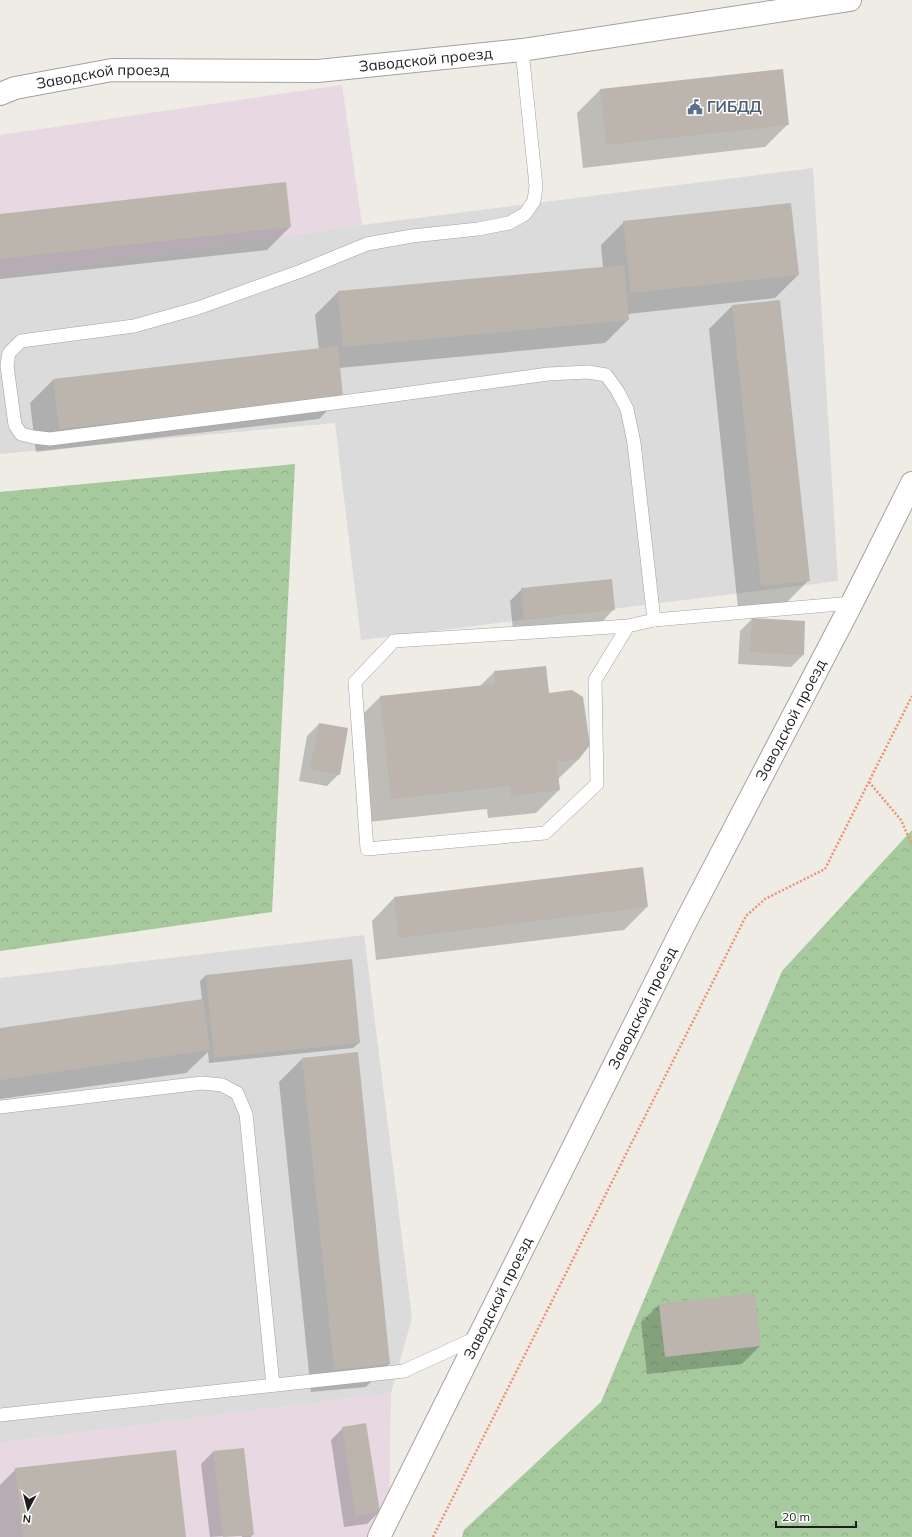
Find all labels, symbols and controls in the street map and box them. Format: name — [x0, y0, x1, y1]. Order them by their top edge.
street label: Заводской проезд — [358, 43, 493, 76]
street label: Заводской проезд — [34, 60, 169, 93]
place label: ГИБДД — [707, 97, 762, 116]
public building icon: ГИБДД — [686, 98, 704, 116]
street label: Заводской проезд — [751, 656, 830, 784]
street label: Заводской проезд — [604, 943, 681, 1072]
street label: Заводской проезд — [459, 1233, 536, 1362]
north arrow — [8, 1489, 48, 1529]
scale bar — [776, 1503, 856, 1529]
text: 20 m — [782, 1509, 810, 1524]
text: N — [22, 1511, 32, 1526]

